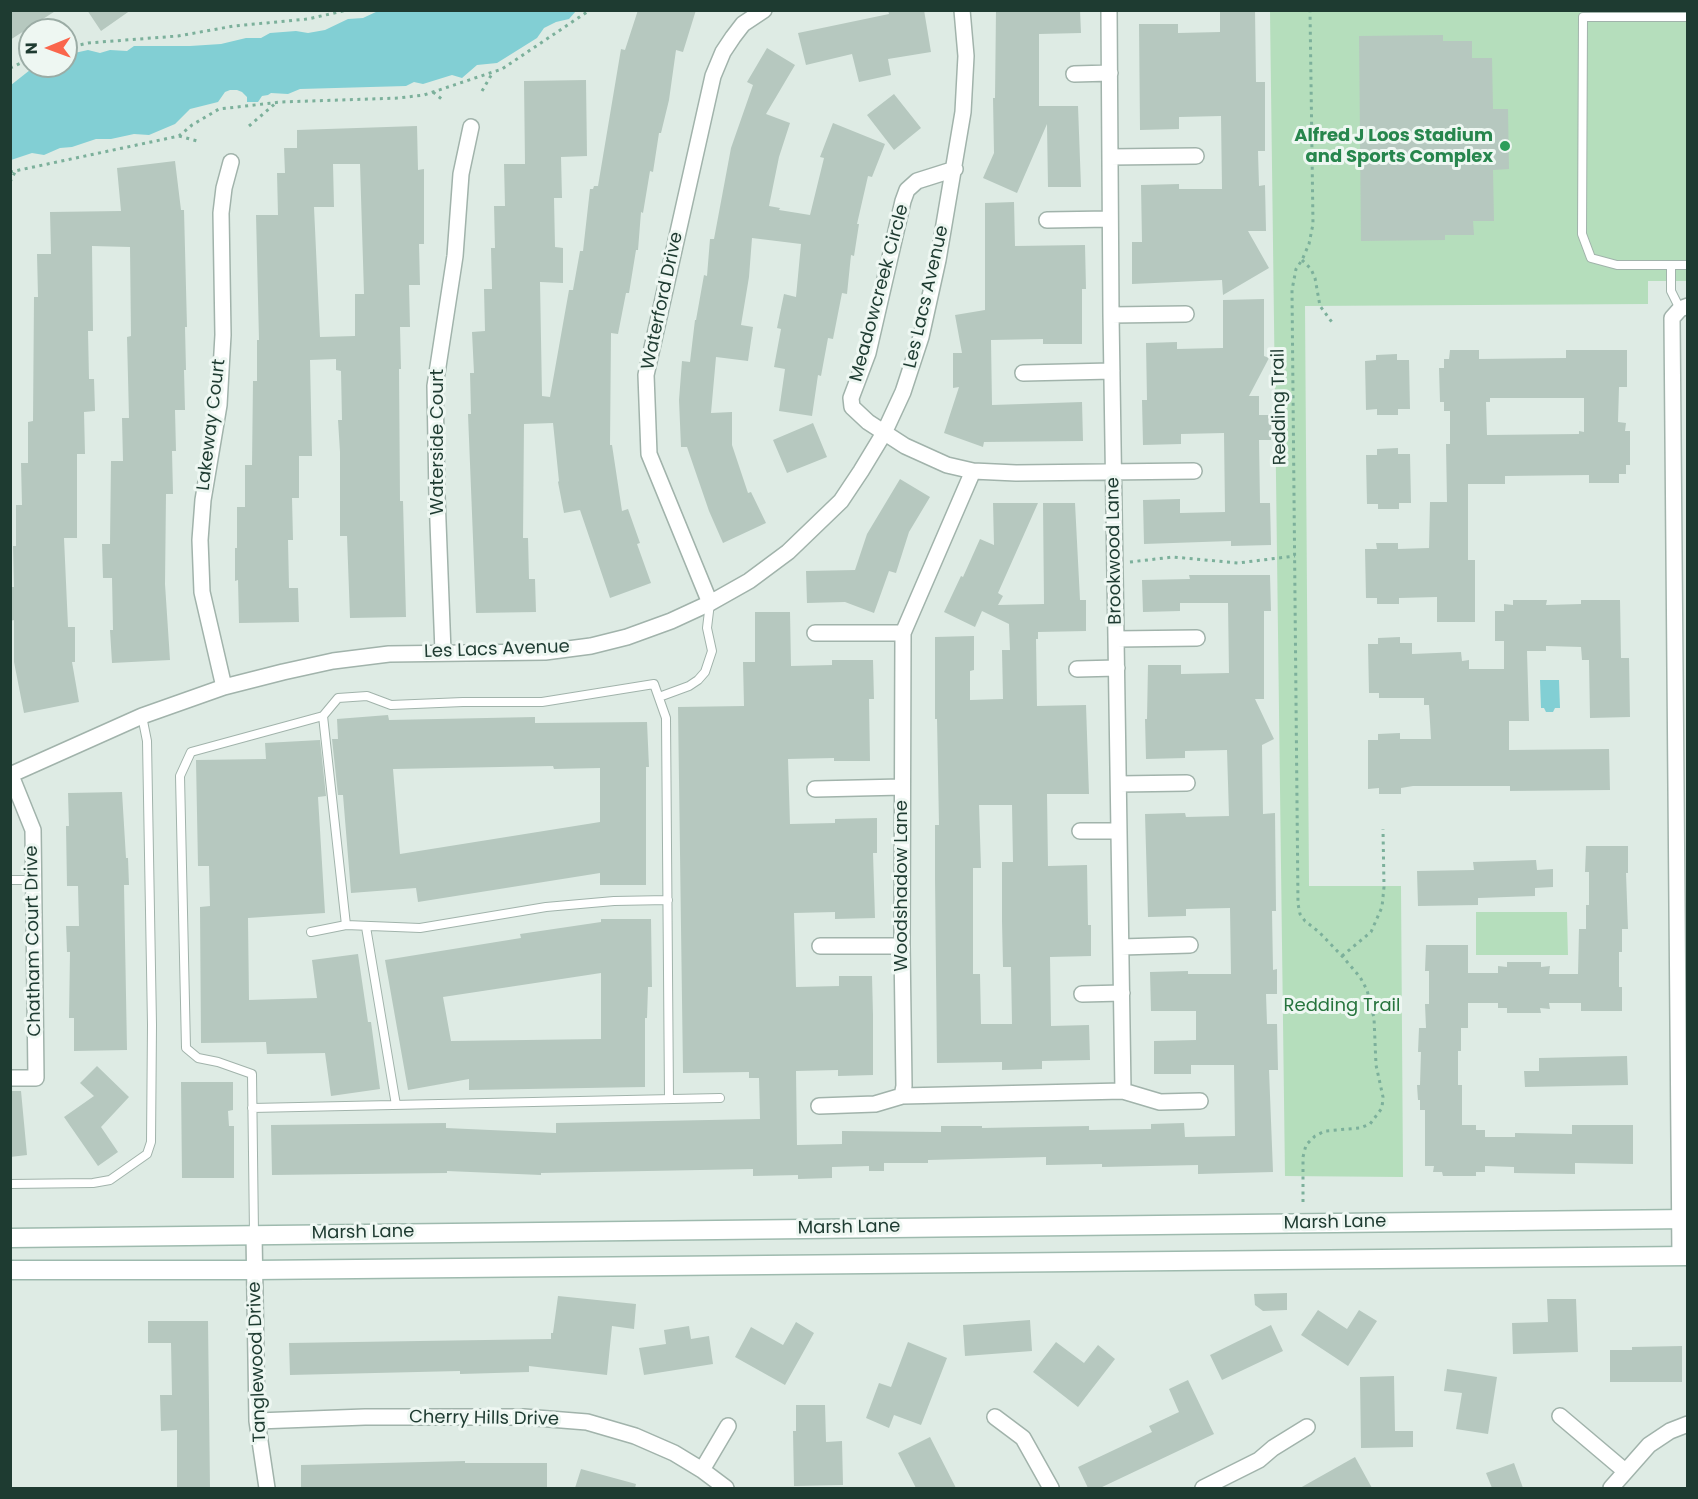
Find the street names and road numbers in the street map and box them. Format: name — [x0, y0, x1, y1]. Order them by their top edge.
street label: Meadowcreek Circle — [846, 202, 914, 384]
street label: Les Lacs Avenue — [900, 224, 954, 370]
street label: Waterford Drive — [638, 230, 688, 372]
street label: Redding Trail — [1268, 348, 1292, 466]
street label: Lakeway Court — [193, 358, 231, 492]
street label: Waterside Court — [427, 369, 449, 515]
street label: Brookwood Lane — [1103, 477, 1127, 625]
street label: Les Lacs Avenue — [424, 637, 570, 663]
street label: Woodshadow Lane — [891, 800, 913, 972]
street label: Chatham Court Drive — [22, 845, 46, 1037]
street label: Marsh Lane — [1283, 1211, 1387, 1235]
street label: Marsh Lane — [797, 1216, 901, 1240]
street label: Marsh Lane — [311, 1221, 415, 1245]
street label: Tanglewood Drive — [244, 1281, 272, 1443]
street label: Cherry Hills Drive — [409, 1407, 559, 1431]

